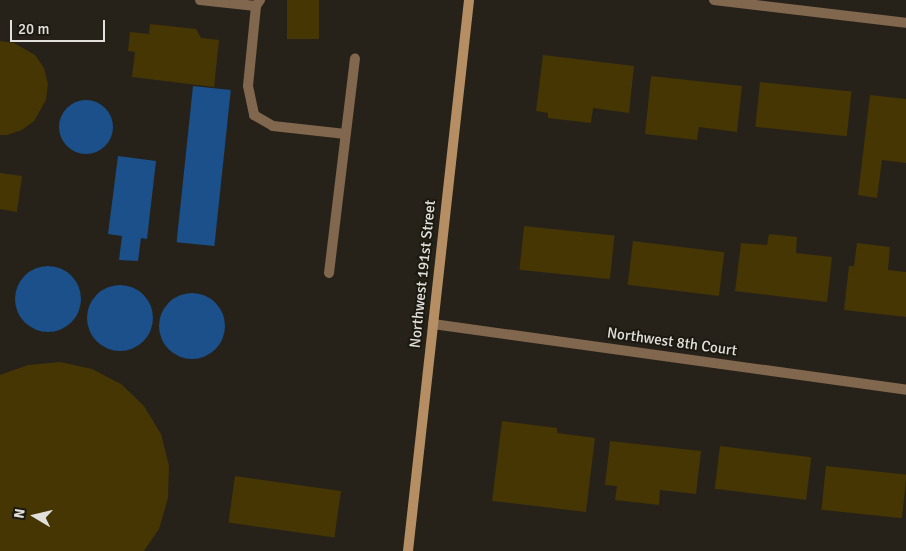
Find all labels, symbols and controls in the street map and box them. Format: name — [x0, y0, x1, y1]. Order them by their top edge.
scale bar — [12, 10, 108, 42]
text: 20 m — [18, 20, 49, 38]
street label: Northwest 191st Street — [406, 199, 440, 349]
street label: Northwest 8th Court — [606, 324, 738, 360]
north arrow — [10, 491, 60, 541]
text: N — [11, 507, 29, 520]

